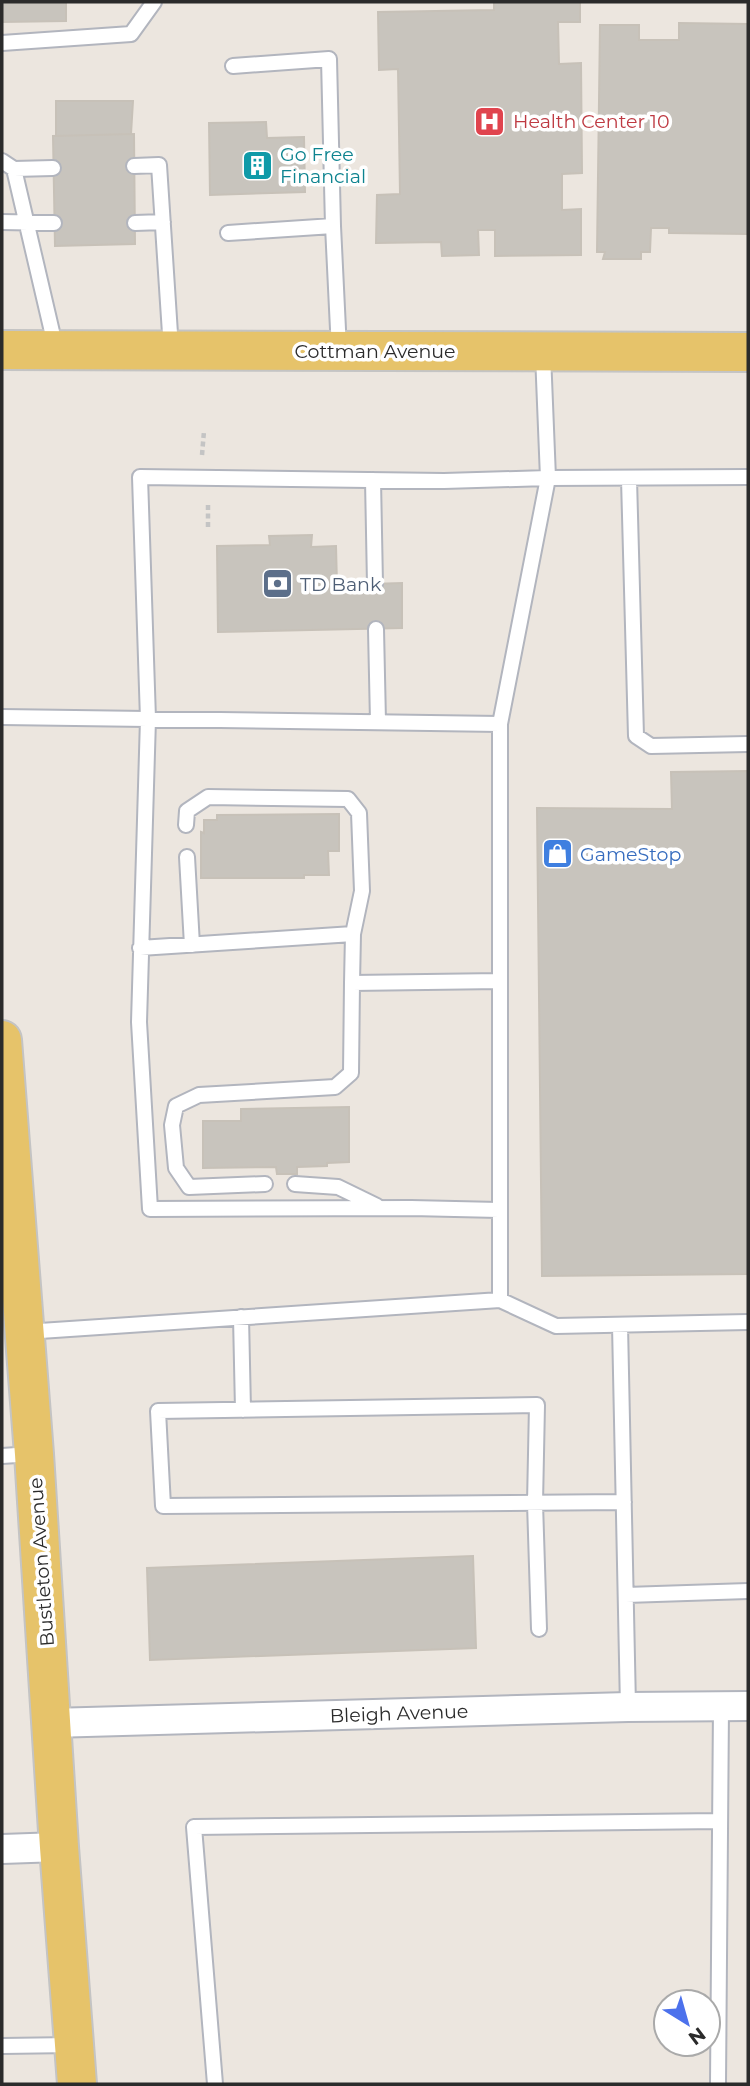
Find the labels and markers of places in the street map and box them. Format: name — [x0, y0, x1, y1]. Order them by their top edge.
hospital icon: Health Center 10 — [473, 104, 507, 138]
place label: Health Center 10 — [513, 110, 670, 133]
place label: Go Free Financial — [280, 143, 366, 188]
building icon: Go Free Financial — [240, 148, 274, 182]
bank icon: TD Bank — [260, 567, 294, 601]
place label: TD Bank — [300, 573, 382, 596]
shop icon: GameStop — [540, 837, 574, 871]
place label: GameStop — [580, 843, 681, 866]

